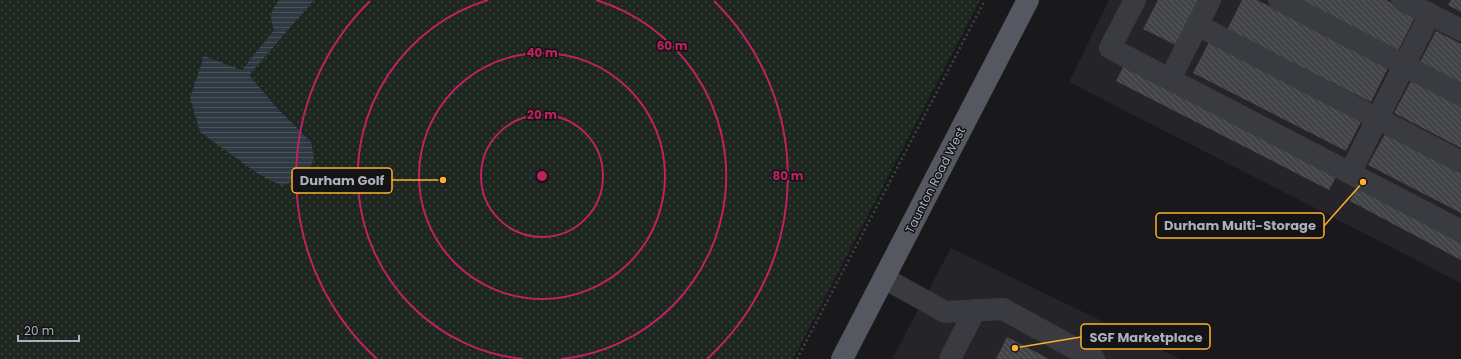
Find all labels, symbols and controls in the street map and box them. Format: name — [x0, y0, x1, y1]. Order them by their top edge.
text: 60 m — [657, 37, 688, 54]
text: 40 m — [526, 44, 558, 61]
text: 20 m — [527, 106, 557, 123]
street label: Taunton Road West — [901, 124, 969, 236]
text: 80 m — [773, 167, 804, 184]
callout: Durham Golf — [292, 168, 392, 193]
centre of rings — [535, 169, 549, 183]
text: Durham Golf — [300, 171, 385, 190]
callout: Durham Multi-Storage — [1156, 213, 1324, 238]
text: Durham Multi-Storage — [1164, 216, 1316, 235]
scale bar — [18, 317, 79, 343]
text: 20 m — [24, 322, 54, 339]
callout: SGF Marketplace — [1081, 324, 1210, 349]
text: SGF Marketplace — [1090, 328, 1202, 347]

